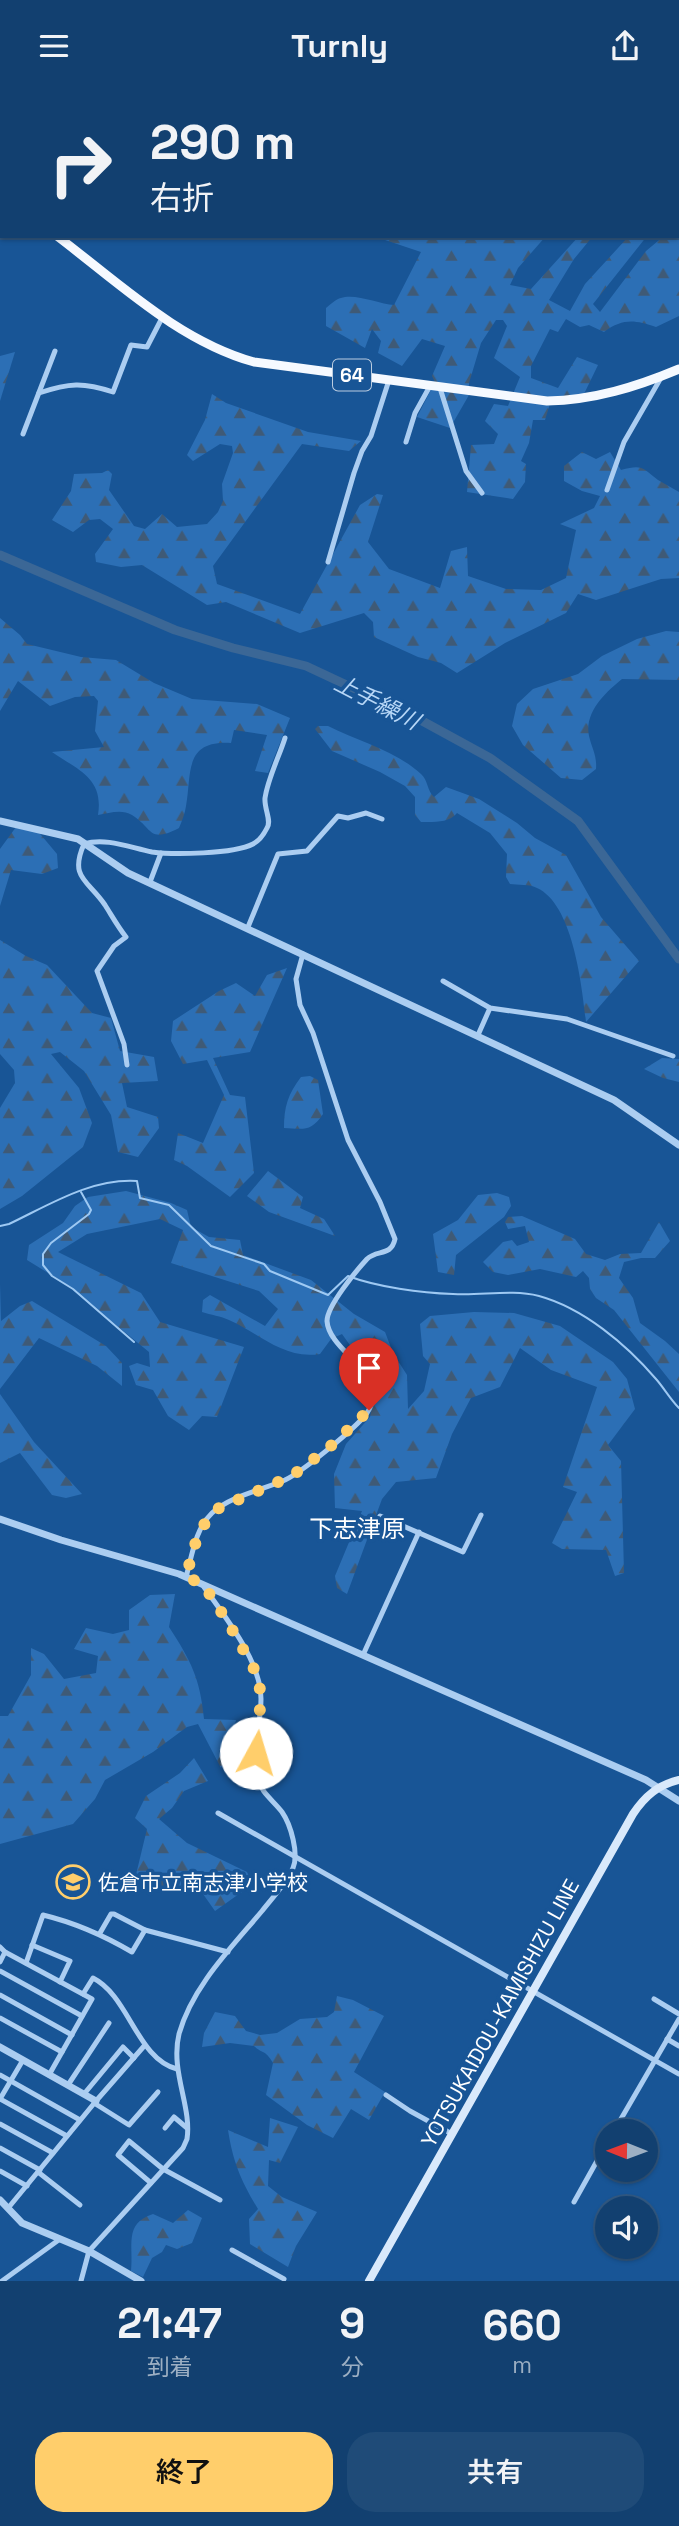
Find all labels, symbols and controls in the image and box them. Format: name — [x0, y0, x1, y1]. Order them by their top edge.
text: Turnly — [291, 26, 388, 66]
icon: menu — [35, 27, 73, 65]
icon: share — [606, 27, 644, 65]
text: 290 m — [150, 111, 295, 173]
icon: right — [35, 119, 126, 210]
text: 右折 — [150, 178, 214, 218]
road number: 64 — [333, 359, 371, 391]
water label: 上手繰川 — [329, 668, 427, 738]
pin — [339, 1338, 399, 1410]
icon: arrive — [350, 1349, 388, 1387]
district label: 下志津原 — [309, 1513, 405, 1544]
position arrow — [219, 1716, 293, 1790]
school or university icon: 佐倉市立南志津小学校 — [54, 1863, 92, 1901]
place label: 佐倉市立南志津小学校 — [98, 1869, 308, 1896]
street label: YOTSUKAIDOU-KAMISHIZU LINE — [415, 1874, 585, 2152]
north arrow — [595, 2119, 658, 2182]
map controls — [595, 2119, 658, 2259]
button: sound — [595, 2196, 658, 2259]
text: 21:47 — [117, 2297, 222, 2350]
text: 9 — [339, 2297, 365, 2350]
text: 660 — [483, 2299, 562, 2352]
text: m — [512, 2350, 532, 2380]
text: 到着 — [147, 2352, 193, 2382]
text: 分 — [341, 2352, 364, 2382]
button: 終了 — [35, 2432, 333, 2512]
button: 共有 — [347, 2432, 644, 2512]

